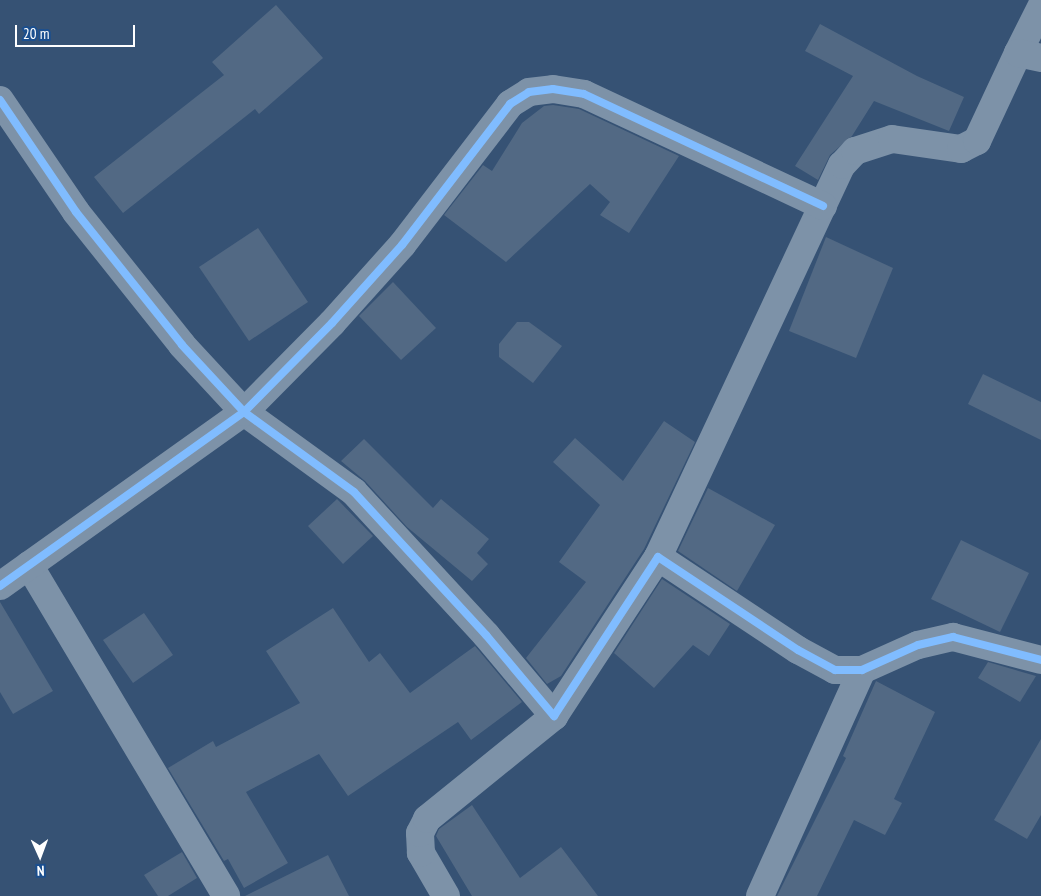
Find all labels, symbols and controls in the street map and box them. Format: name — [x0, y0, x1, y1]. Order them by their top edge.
scale bar — [18, 15, 138, 47]
text: 20 m — [23, 24, 49, 43]
north arrow — [15, 831, 65, 881]
text: N — [36, 862, 45, 880]

